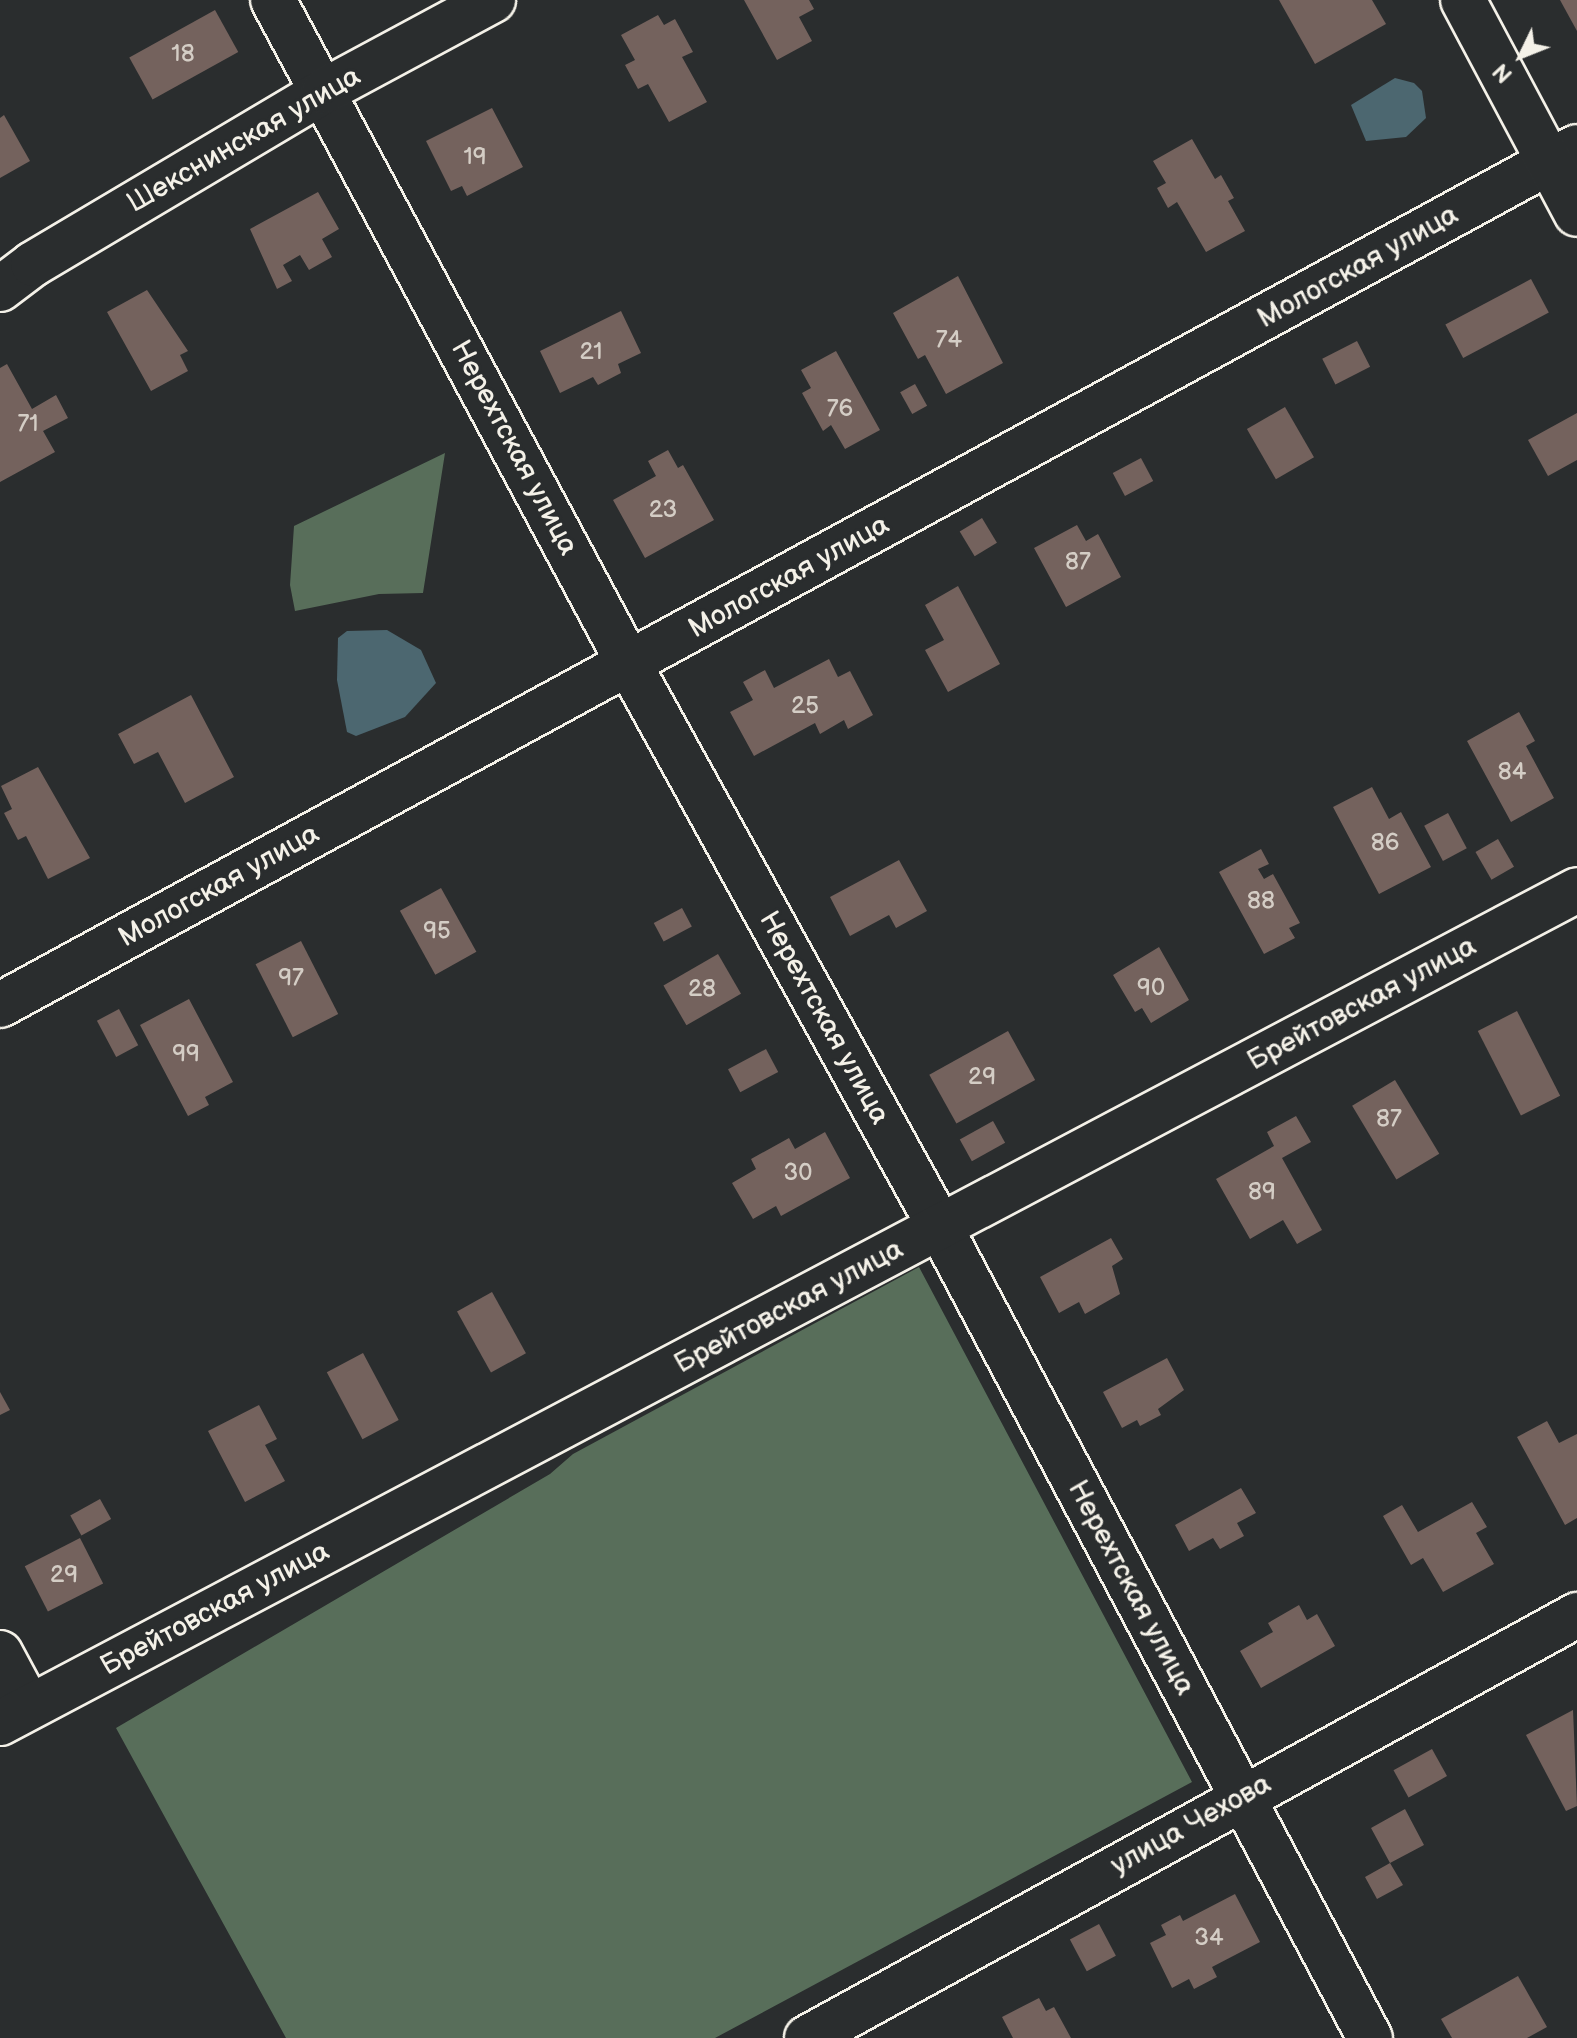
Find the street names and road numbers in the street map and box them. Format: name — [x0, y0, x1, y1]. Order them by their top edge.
street label: Шекснинская улица — [122, 60, 366, 220]
street label: Мологская улица — [1252, 198, 1464, 336]
street label: Нерехтская улица — [443, 335, 585, 561]
street label: Мологская улица — [683, 508, 895, 646]
street label: Мологская улица — [113, 817, 325, 955]
street label: Нерехтская улица — [752, 906, 896, 1130]
street label: Брейтовская улица — [1242, 930, 1482, 1078]
street label: Брейтовская улица — [669, 1233, 909, 1381]
street label: Нерехтская улица — [1060, 1475, 1202, 1701]
street label: Брейтовская улица — [95, 1535, 335, 1683]
street label: улица Чехова — [1105, 1767, 1277, 1883]

